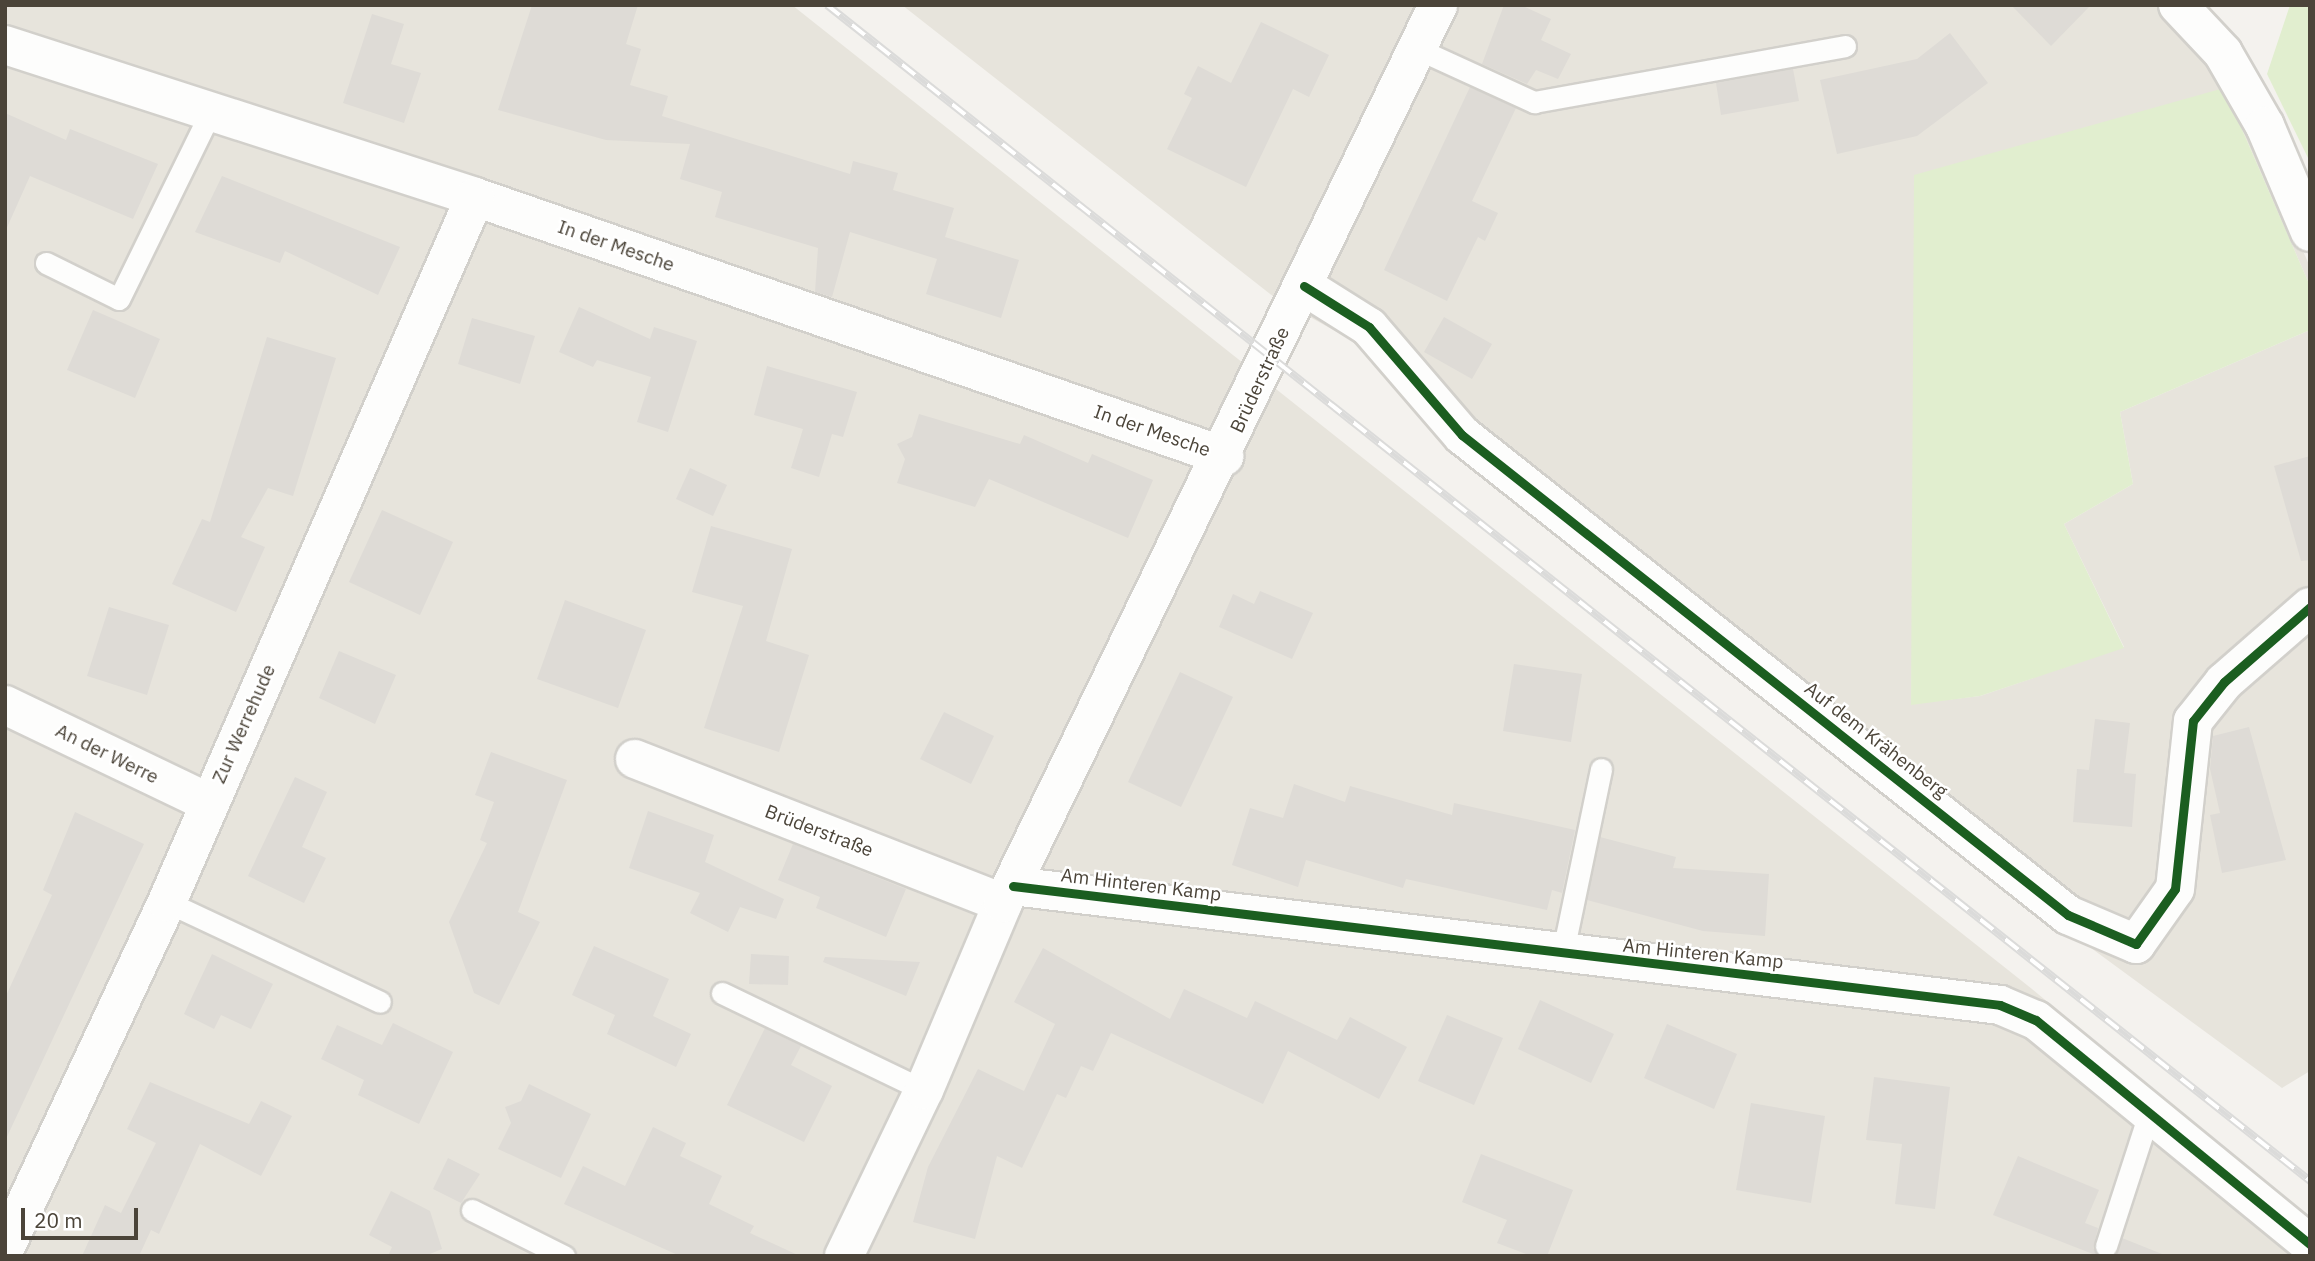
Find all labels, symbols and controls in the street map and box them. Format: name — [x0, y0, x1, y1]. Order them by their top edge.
street label: In der Mesche — [555, 215, 677, 277]
street label: Brüderstraße — [1226, 324, 1294, 436]
street label: In der Mesche — [1091, 400, 1213, 462]
street label: Zur Werrehude — [208, 661, 280, 787]
street label: Auf dem Krähenberg — [1800, 677, 1952, 803]
street label: An der Werre — [52, 719, 162, 789]
street label: Brüderstraße — [762, 800, 876, 862]
street label: Am Hinteren Kamp — [1060, 864, 1222, 906]
street label: Am Hinteren Kamp — [1622, 934, 1784, 974]
scale bar — [24, 1194, 142, 1238]
text: 20 m — [34, 1206, 83, 1234]

